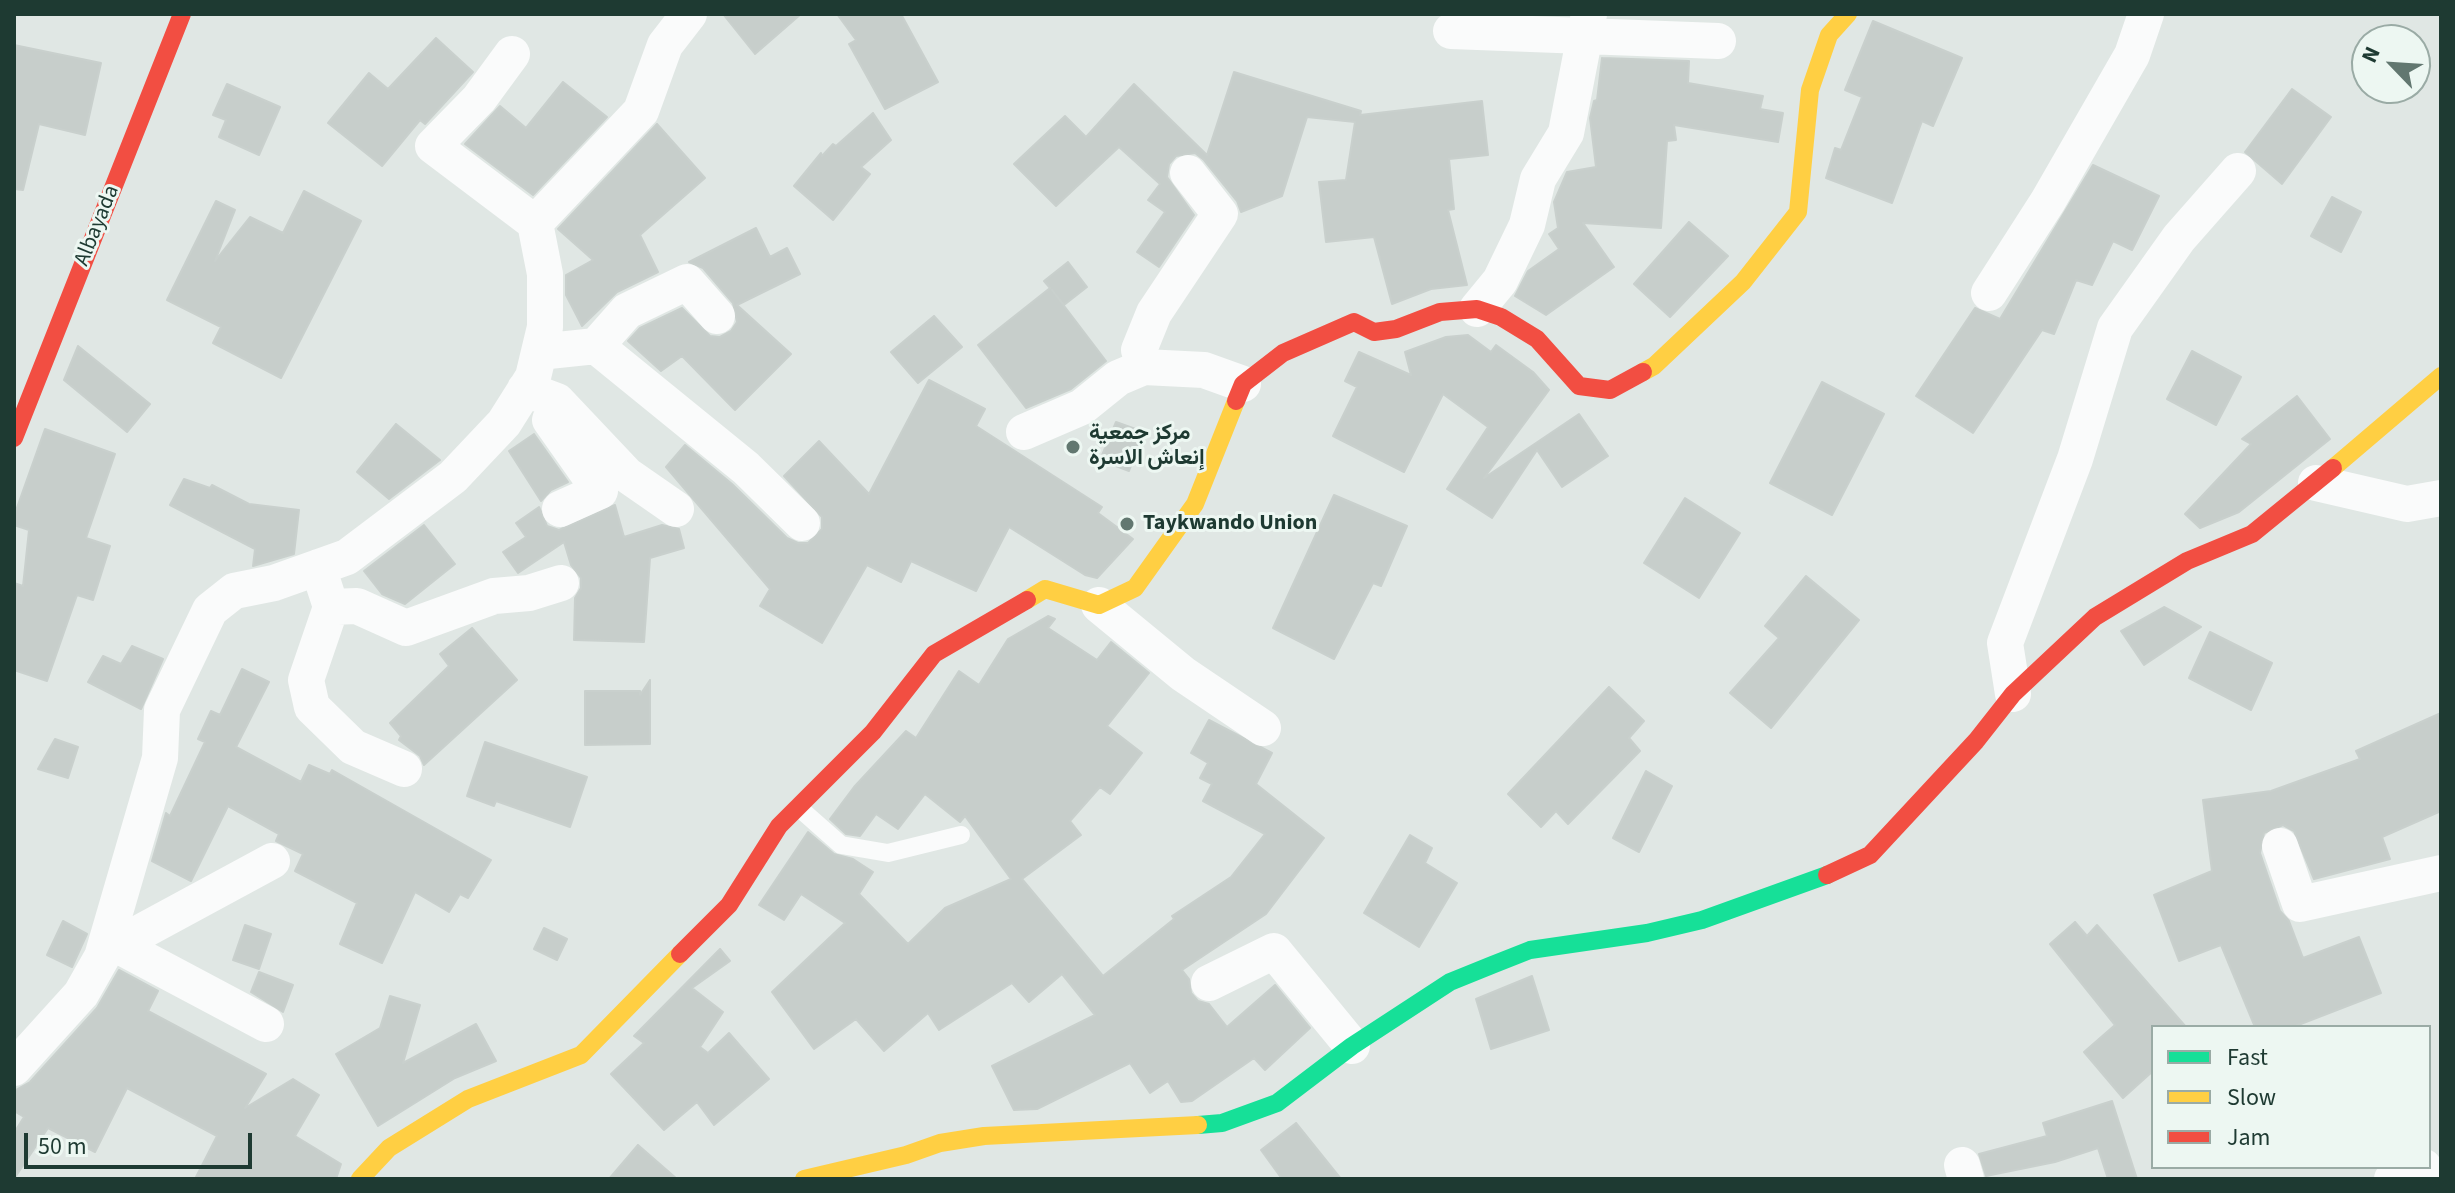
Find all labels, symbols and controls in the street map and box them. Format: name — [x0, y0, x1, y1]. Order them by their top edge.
north arrow — [2351, 24, 2431, 104]
text: N — [2353, 41, 2389, 68]
street label: Albayada — [70, 182, 126, 270]
place label: مركز جمعية إنعاش الاسرة — [1089, 421, 1205, 472]
marker: مركز جمعية إنعاش الاسرة — [1064, 438, 1082, 456]
place label: Taykwando Union — [1143, 511, 1317, 537]
marker: Taykwando Union — [1118, 515, 1136, 533]
legend — [2151, 1025, 2431, 1169]
text: Fast — [2227, 1040, 2268, 1075]
text: Slow — [2227, 1080, 2276, 1115]
scale bar — [28, 1117, 256, 1167]
text: Jam — [2227, 1120, 2271, 1155]
text: 50 m — [38, 1129, 87, 1164]

